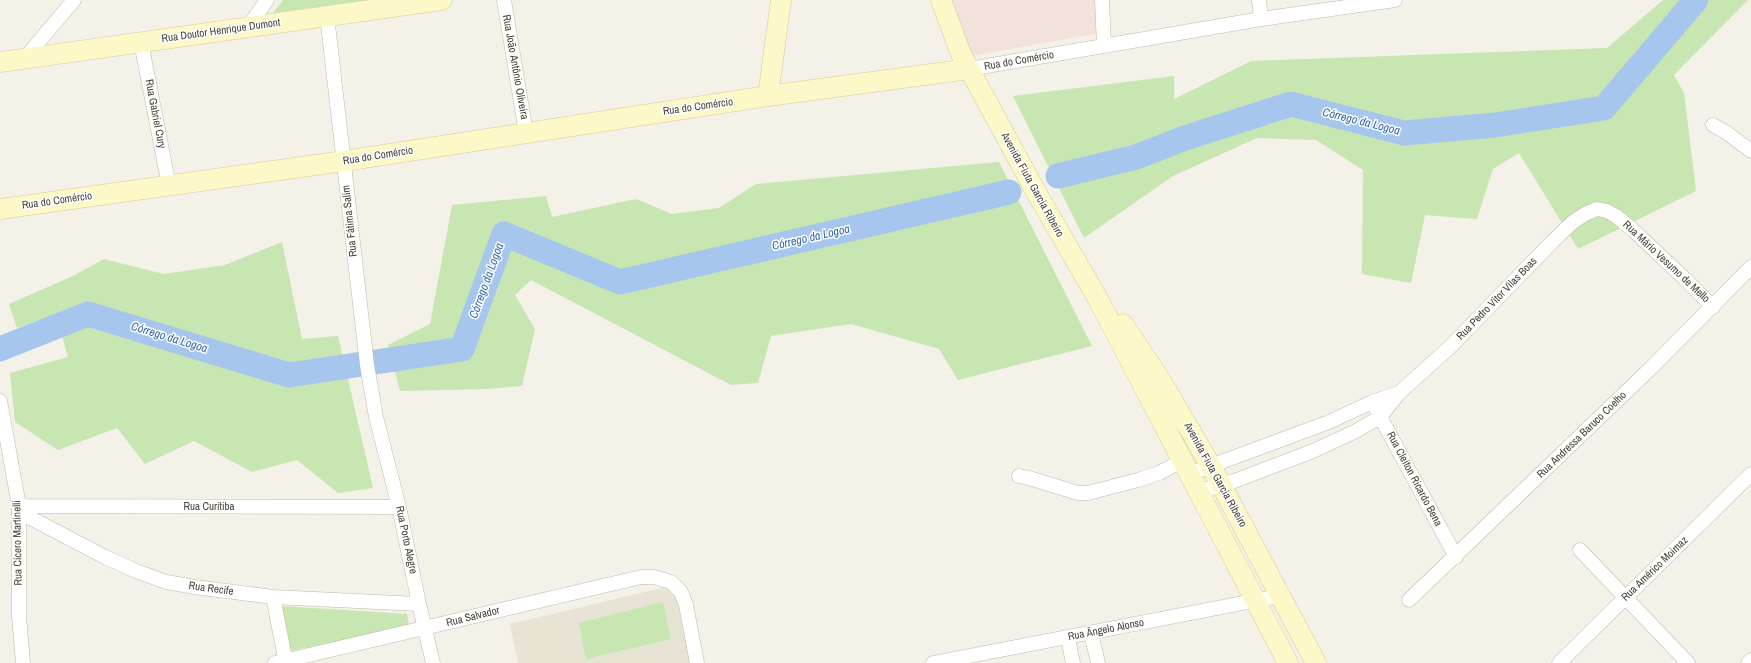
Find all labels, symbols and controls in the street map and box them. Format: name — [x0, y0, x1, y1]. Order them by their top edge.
street label: Rua João Antônio Oliveira — [499, 14, 531, 120]
street label: Rua Doutor Henrique Dumont — [161, 16, 281, 46]
street label: Rua do Comércio — [983, 48, 1055, 74]
street label: Rua Gabriel Cury — [142, 78, 168, 150]
street label: Rua do Comércio — [662, 96, 734, 118]
water label: Córrego da Logoa — [1321, 105, 1401, 139]
street label: Avenida Fiuta Garcia Ribeiro — [998, 130, 1066, 240]
street label: Rua do Comércio — [342, 144, 414, 168]
street label: Rua Fátima Salim — [340, 184, 360, 258]
street label: Rua do Comércio — [21, 190, 93, 212]
street label: Rua Mário Vesumo de Mello — [1620, 218, 1712, 306]
water label: Córrego da Logoa — [771, 222, 851, 254]
water label: Córrego da Logoa — [467, 241, 507, 321]
street label: Rua Pedro Vitor Vilas Boas — [1454, 255, 1540, 343]
water label: Córrego da Logoa — [129, 320, 209, 356]
street label: Rua Andressa Baruco Coelho — [1534, 389, 1630, 481]
street label: Avenida Fiuta Garcia Ribeiro — [1181, 420, 1249, 530]
street label: Rua Cleiton Ricardo Bena — [1383, 429, 1445, 529]
street label: Rua Cícero Martinelli — [11, 500, 25, 586]
street label: Rua Curitiba — [183, 500, 235, 514]
street label: Rua Porto Alegre — [392, 505, 420, 575]
street label: Rua Américo Moimaz — [1619, 534, 1691, 604]
street label: Rua Recife — [188, 579, 234, 599]
street label: Rua Salvador — [445, 604, 501, 630]
street label: Rua Ângelo Alonso — [1067, 616, 1145, 644]

